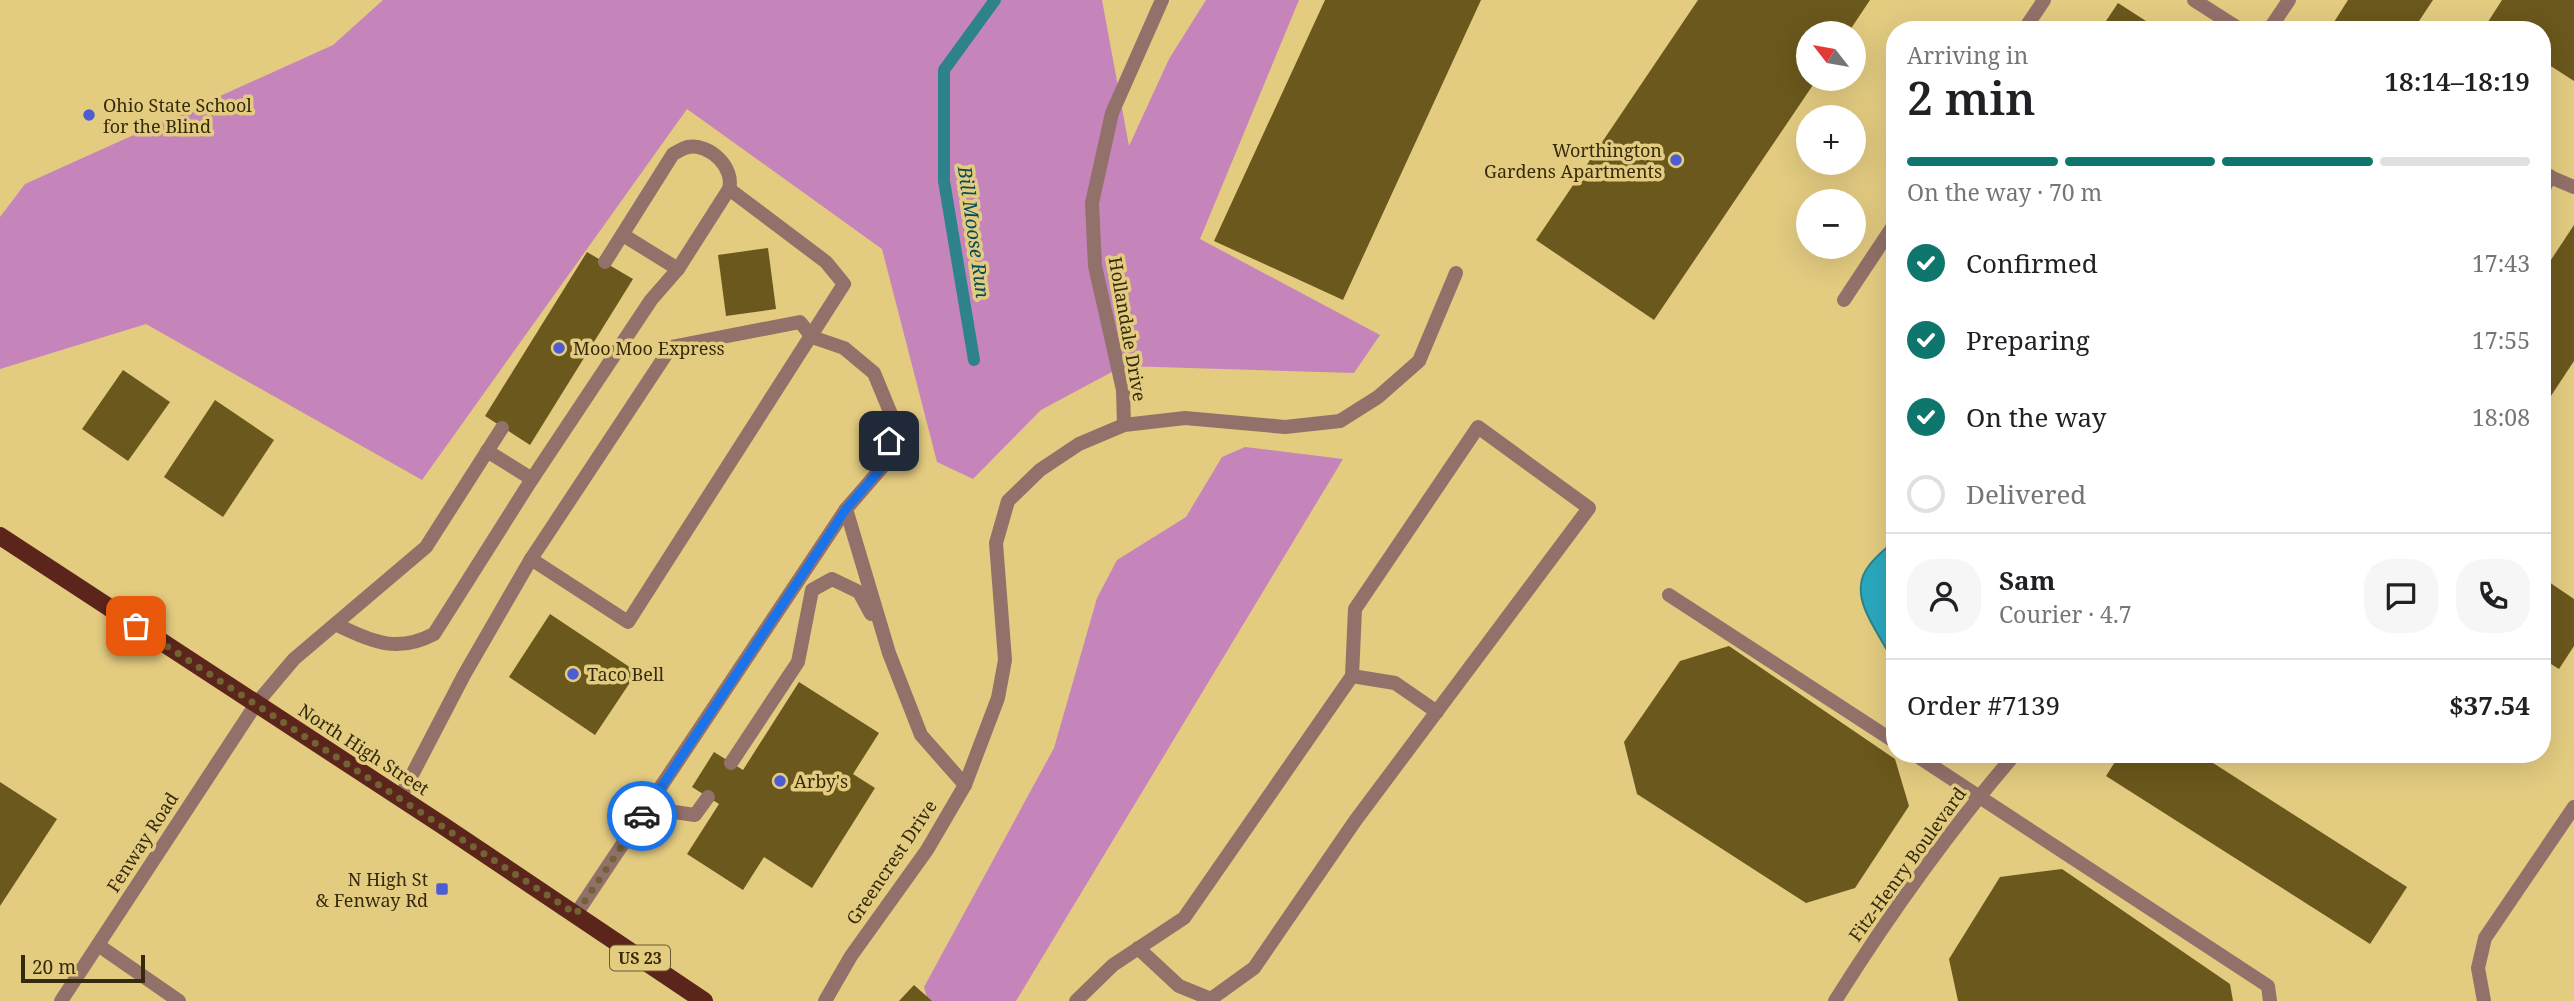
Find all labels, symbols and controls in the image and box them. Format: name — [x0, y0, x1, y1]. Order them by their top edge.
north arrow — [1796, 21, 1866, 91]
map controls — [1796, 21, 1866, 259]
text: Arriving in — [1907, 39, 2028, 71]
text: 18:14–18:19 — [2384, 63, 2530, 99]
text: 2 min — [1907, 66, 2035, 128]
place label: Ohio State School for the Blind — [103, 93, 252, 138]
button: + — [1796, 105, 1866, 175]
marker: Ohio State School for the Blind — [81, 107, 97, 123]
place label: Worthington Gardens Apartments — [1484, 138, 1662, 183]
marker: Worthington Gardens Apartments — [1668, 152, 1684, 168]
water label: Bill Moose Run — [952, 163, 996, 300]
text: On the way · 70 m — [1907, 176, 2102, 208]
button: − — [1796, 189, 1866, 259]
icon: check — [1907, 244, 1945, 282]
text: Confirmed — [1966, 245, 2098, 281]
text: 17:43 — [2472, 247, 2530, 279]
street label: Hollandale Drive — [1104, 255, 1152, 403]
icon: check — [1907, 321, 1945, 359]
text: Preparing — [1966, 322, 2090, 358]
text: 17:55 — [2472, 324, 2530, 356]
place label: Moo Moo Express — [573, 336, 725, 360]
marker: Moo Moo Express — [551, 340, 567, 356]
icon: check — [1907, 398, 1945, 436]
text: On the way — [1966, 399, 2106, 435]
text: 18:08 — [2472, 401, 2530, 433]
pin — [859, 411, 919, 471]
icon: home — [870, 422, 908, 460]
text: Delivered — [1966, 476, 2086, 512]
button: person — [1907, 559, 1981, 633]
button: chat — [2364, 559, 2438, 633]
button: phone — [2456, 559, 2530, 633]
text: Sam — [1999, 562, 2055, 598]
pin — [106, 596, 166, 656]
text: Courier · 4.7 — [1999, 598, 2132, 630]
icon: bag — [117, 607, 155, 645]
place label: Taco Bell — [587, 662, 665, 686]
marker: Taco Bell — [565, 666, 581, 682]
text: Order #7139 — [1907, 687, 2060, 723]
text: $37.54 — [2449, 687, 2530, 723]
street label: North High Street — [294, 698, 434, 800]
place label: Arby's — [794, 769, 848, 793]
marker: Arby's — [772, 773, 788, 789]
courier — [607, 781, 677, 851]
street label: Fitz-Henry Boulevard — [1843, 782, 1971, 946]
street label: Fenway Road — [101, 787, 183, 897]
street label: Greencrest Drive — [840, 795, 942, 929]
icon: car — [623, 797, 661, 835]
place label: N High St & Fenway Rd — [316, 867, 428, 912]
marker: N High St & Fenway Rd — [434, 881, 450, 897]
road number: US 23 — [610, 946, 670, 970]
scale bar — [21, 952, 145, 984]
text: 20 m — [32, 954, 76, 980]

